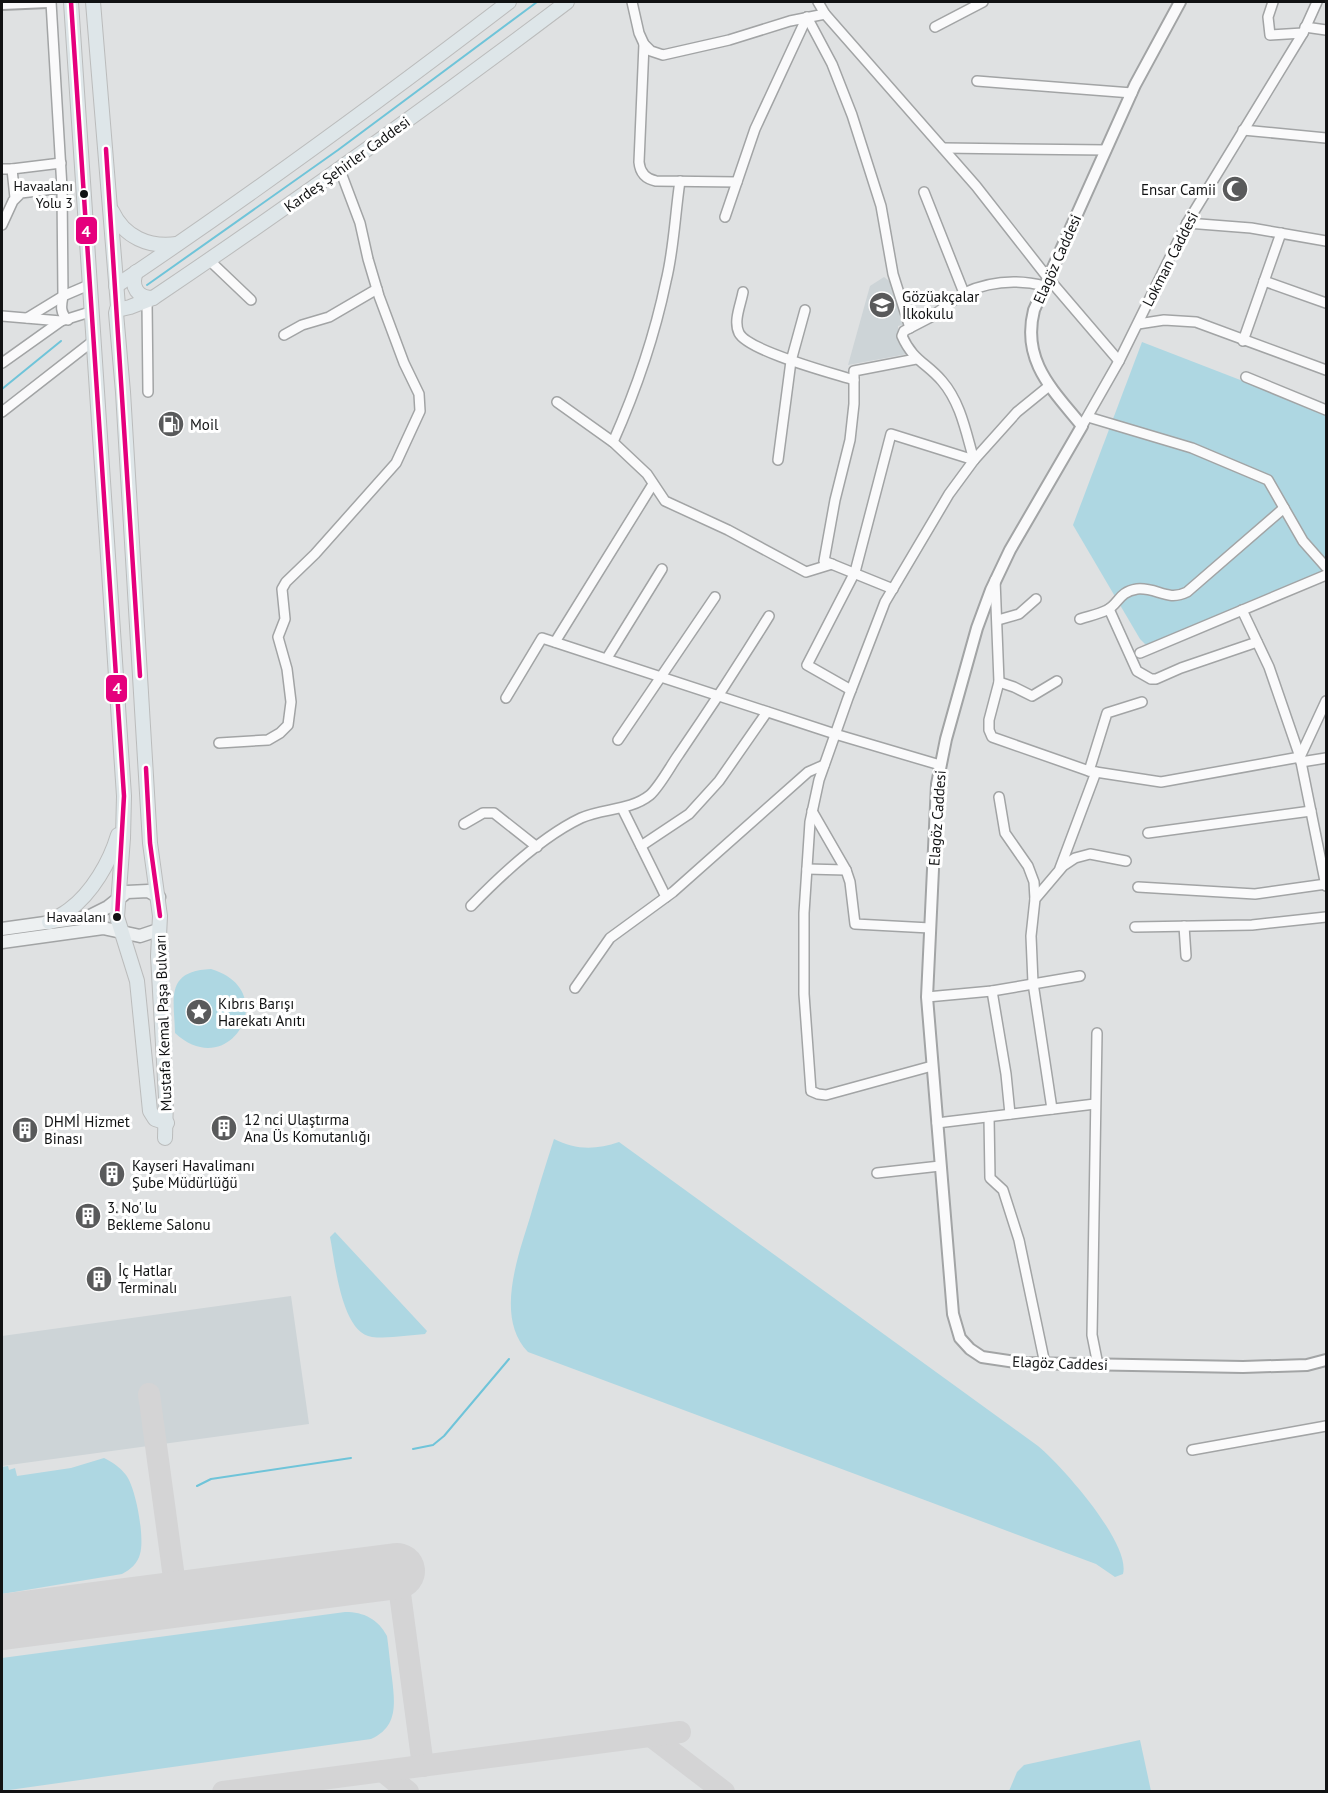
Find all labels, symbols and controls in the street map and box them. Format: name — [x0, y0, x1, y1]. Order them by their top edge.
street label: Kardeş Şehirler Caddesi — [280, 112, 414, 216]
mosque icon: Ensar Camii — [1220, 174, 1250, 204]
place label: Havaalanı Yolu 3 — [14, 177, 73, 212]
place label: Ensar Camii — [1141, 180, 1216, 199]
marker: Havaalanı Yolu 3 — [78, 188, 90, 200]
street label: Lokman Caddesi — [1138, 208, 1202, 310]
street label: Elagöz Caddesi — [1029, 211, 1085, 307]
line badge: 4 — [75, 216, 98, 245]
text: 4 — [81, 221, 91, 241]
place label: Gözüakçalar İlkokulu — [902, 287, 979, 323]
school or university icon: Gözüakçalar İlkokulu — [867, 290, 897, 320]
fuel station icon: Moil — [156, 409, 186, 439]
place label: Moil — [190, 415, 219, 434]
line badge: 4 — [105, 674, 128, 703]
text: 4 — [112, 678, 122, 698]
street label: Elagöz Caddesi — [924, 770, 950, 866]
place label: Havaalanı — [47, 908, 106, 926]
marker: Havaalanı — [111, 911, 123, 923]
street label: Mustafa Kemal Paşa Bulvarı — [150, 934, 176, 1112]
place label: Kıbrıs Barışı Harekatı Anıtı — [218, 994, 306, 1030]
place icon: Kıbrıs Barışı Harekatı Anıtı — [184, 997, 214, 1027]
place label: 12 nci Ulaştırma Ana Üs Komutanlığı — [244, 1110, 370, 1146]
place label: DHMİ Hizmet Binası — [44, 1112, 130, 1148]
building icon: 12 nci Ulaştırma Ana Üs Komutanlığı — [209, 1113, 239, 1143]
building icon: DHMİ Hizmet Binası — [10, 1115, 40, 1145]
place label: Kayseri Havalimanı Şube Müdürlüğü — [132, 1156, 255, 1192]
building icon: Kayseri Havalimanı Şube Müdürlüğü — [97, 1159, 127, 1189]
place label: 3. No' lu Bekleme Salonu — [107, 1198, 211, 1234]
building icon: 3. No' lu Bekleme Salonu — [73, 1201, 103, 1231]
place label: İç Hatlar Terminalı — [118, 1261, 177, 1297]
building icon: İç Hatlar Terminalı — [84, 1264, 114, 1294]
street label: Elagöz Caddesi — [1012, 1352, 1108, 1374]

